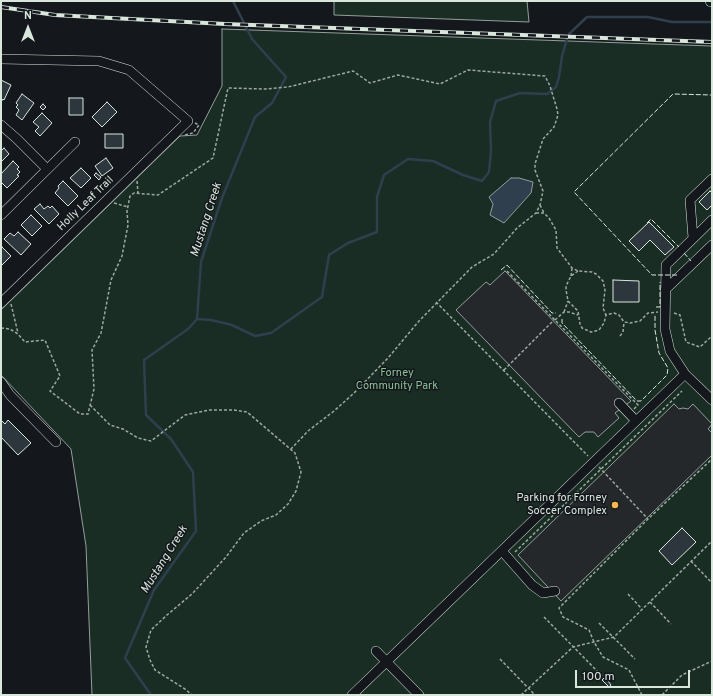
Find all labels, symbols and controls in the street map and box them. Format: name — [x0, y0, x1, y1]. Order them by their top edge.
north arrow — [8, 8, 48, 48]
text: N — [24, 9, 32, 23]
street label: Holly Leaf Trail — [55, 174, 117, 234]
water label: Mustang Creek — [188, 181, 226, 259]
park label: Forney Community Park — [356, 367, 438, 393]
place label: Parking for Forney Soccer Complex — [517, 492, 607, 518]
marker: Parking for Forney Soccer Complex — [610, 500, 620, 510]
water label: Mustang Creek — [138, 523, 192, 597]
scale bar — [577, 662, 692, 688]
text: 100 m — [582, 669, 615, 685]

